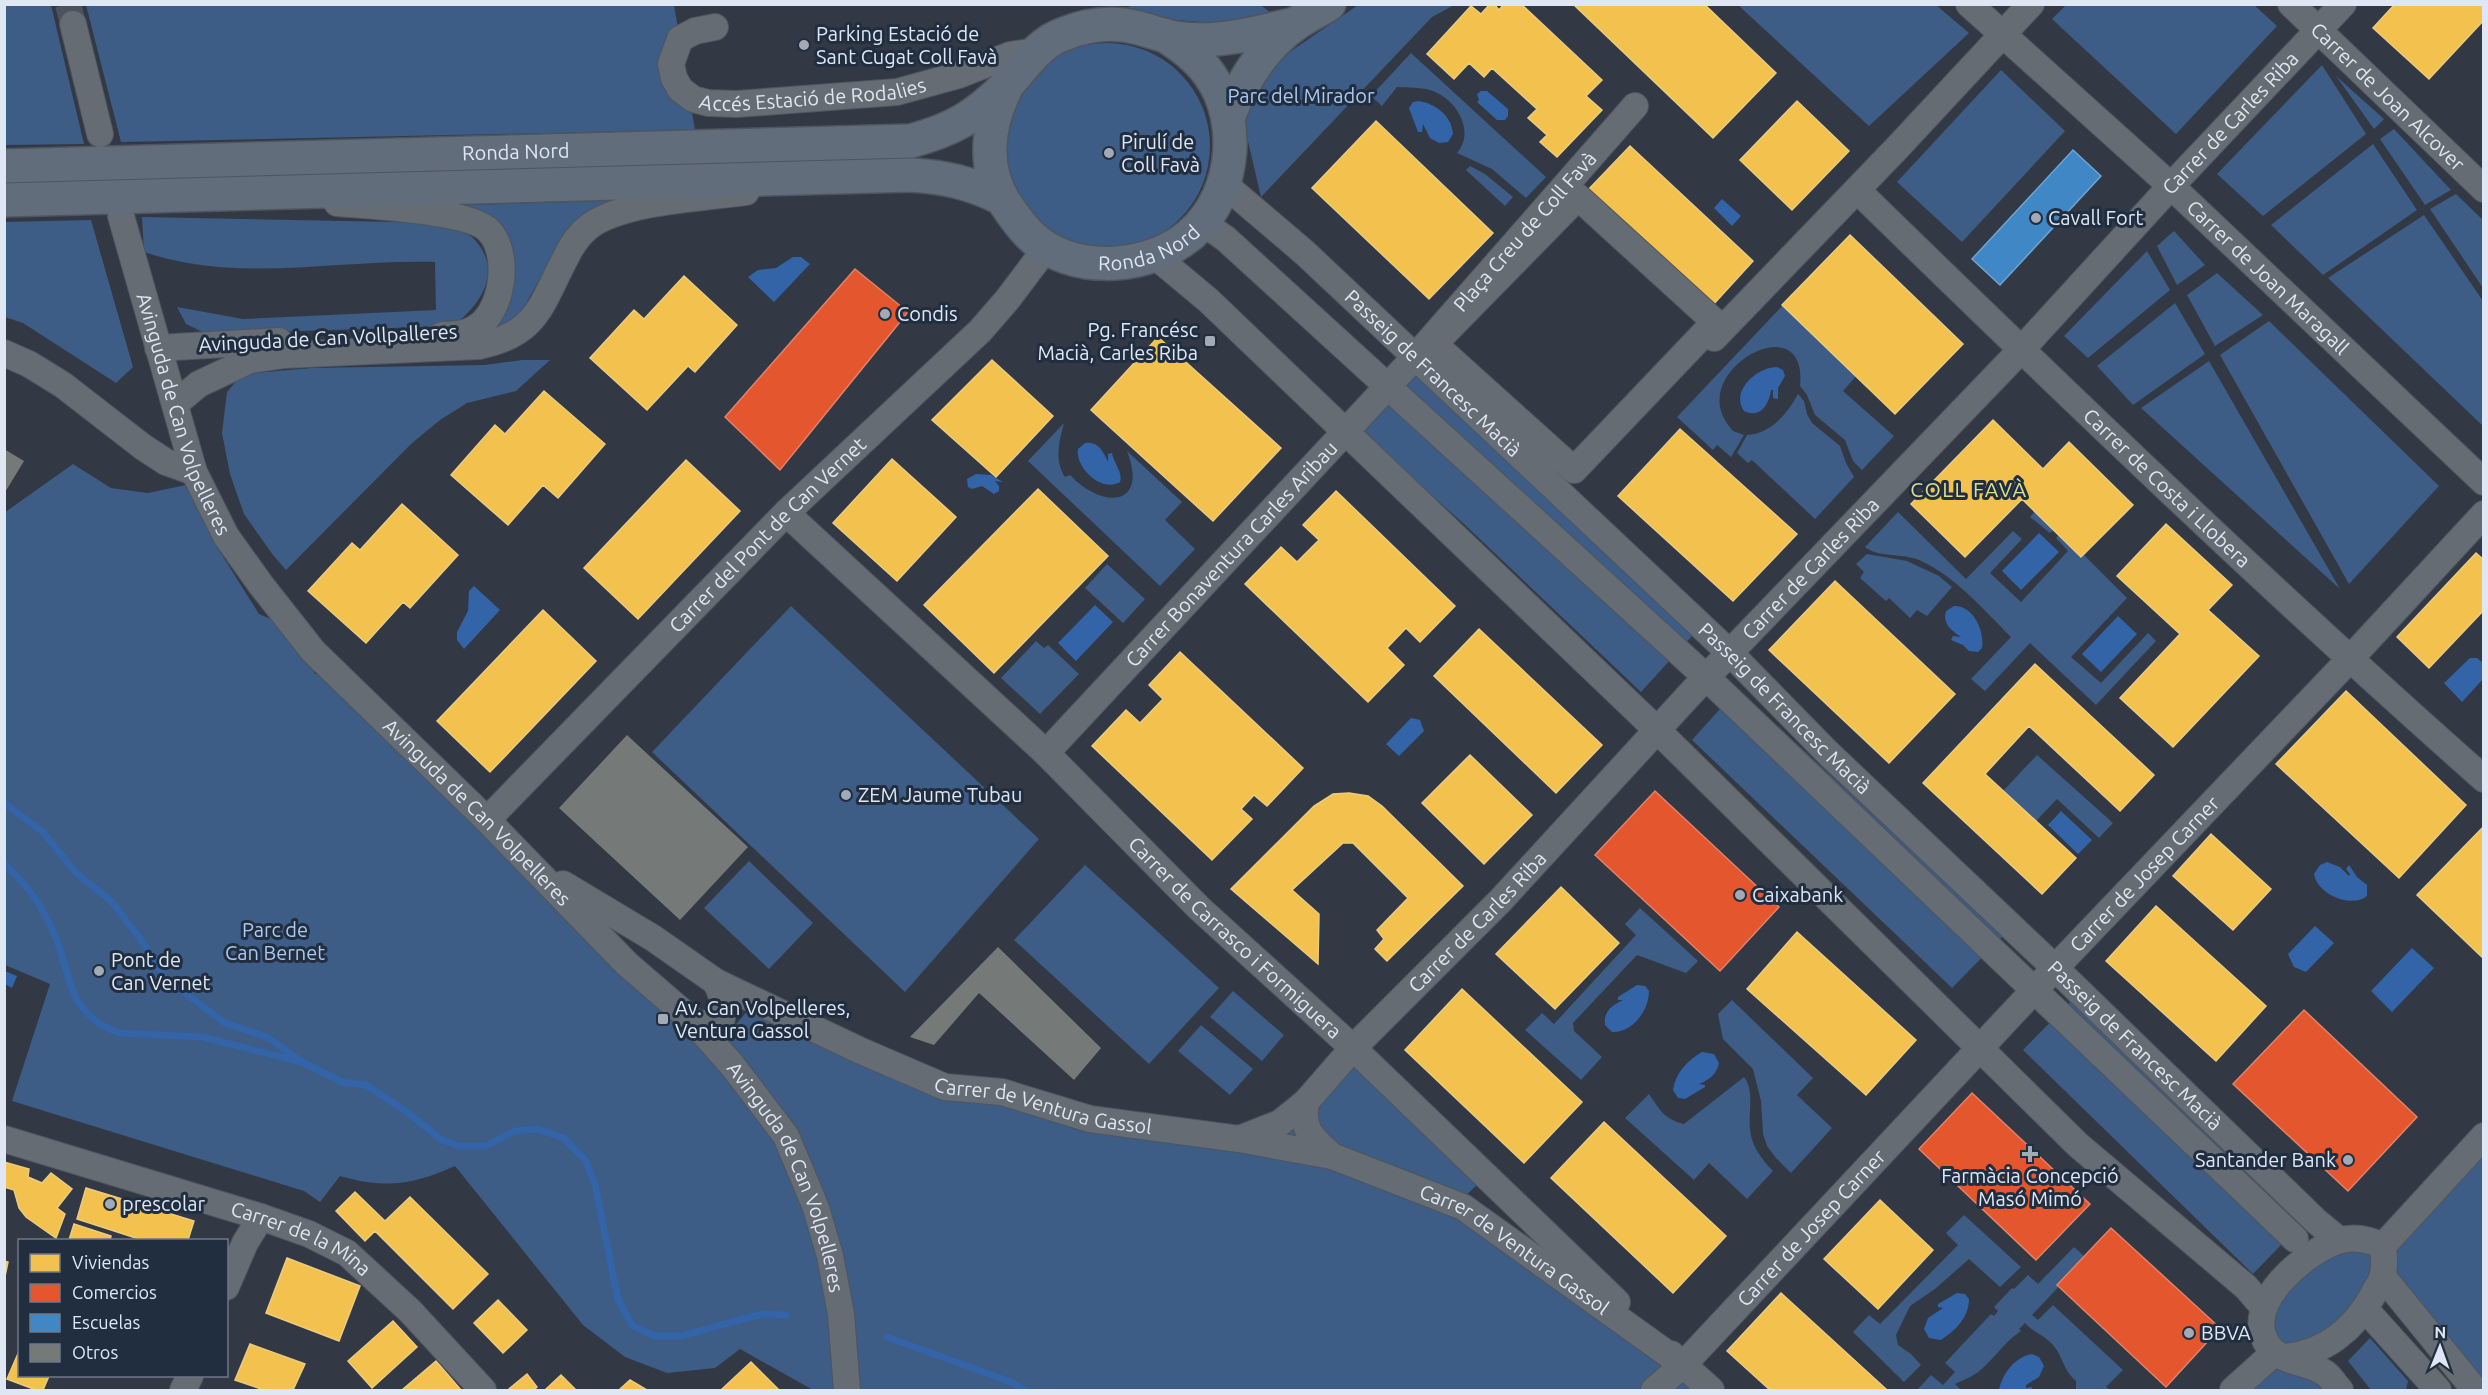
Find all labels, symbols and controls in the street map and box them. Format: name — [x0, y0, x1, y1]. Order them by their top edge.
street label: Carrer de Joan Alcover — [2307, 18, 2470, 175]
place label: Parking Estació de Sant Cugat Coll Favà — [816, 22, 997, 68]
marker: Parking Estació de Sant Cugat Coll Favà — [797, 38, 811, 52]
street label: Carrer de Carles Riba — [2157, 47, 2303, 199]
street label: Accés Estació de Rodalies — [697, 73, 928, 115]
park label: Parc del Mirador — [1227, 84, 1375, 107]
place label: Pirulí de Coll Favà — [1121, 130, 1200, 176]
street label: Ronda Nord — [462, 138, 570, 164]
marker: Pirulí de Coll Favà — [1102, 146, 1116, 160]
street label: Plaça Creu de Coll Favà — [1448, 147, 1601, 316]
street label: Carrer de Joan Maragall — [2182, 195, 2354, 359]
place label: Cavall Fort — [2048, 206, 2143, 229]
marker: Cavall Fort — [2029, 211, 2043, 225]
street label: Ronda Nord — [1098, 220, 1204, 274]
street label: Passeig de Francesc Macià — [1340, 285, 1526, 461]
street label: Avinguda de Can Volpelleres — [133, 290, 236, 539]
place label: Condis — [897, 302, 958, 325]
marker: Condis — [878, 307, 892, 321]
place label: Pg. Francésc Macià, Carles Riba — [1037, 318, 1198, 364]
street label: Avinguda de Can Vollpalleres — [198, 319, 458, 356]
marker: Pg. Francésc Macià, Carles Riba — [1203, 334, 1217, 348]
street label: Carrer de Costa i Llobera — [2079, 403, 2255, 572]
street label: Carrer del Pont de Can Vernet — [664, 432, 870, 637]
street label: Carrer Bonaventura Carles Aribau — [1121, 436, 1342, 671]
district label: COLL FAVÀ — [1910, 477, 2028, 501]
street label: Carrer de Carles Riba — [1737, 493, 1884, 644]
street label: Passeig de Francesc Macià — [1694, 618, 1876, 799]
street label: Avinguda de Can Volpelleres — [379, 714, 576, 910]
place label: ZEM Jaume Tubau — [858, 783, 1022, 806]
marker: ZEM Jaume Tubau — [839, 788, 853, 802]
street label: Carrer de Josep Carner — [2065, 791, 2224, 956]
street label: Carrer de Carrasco i Formiguera — [1124, 832, 1346, 1043]
street label: Carrer de Carles Riba — [1403, 847, 1551, 997]
place label: Caixabank — [1752, 883, 1843, 906]
marker: Caixabank — [1733, 888, 1747, 902]
park label: Parc de Can Bernet — [225, 918, 325, 964]
place label: Pont de Can Vernet — [111, 948, 211, 994]
street label: Passeig de Francesc Macià — [2044, 956, 2227, 1135]
marker: Pont de Can Vernet — [92, 964, 106, 978]
place label: Av. Can Volpelleres, Ventura Gassol — [675, 996, 850, 1042]
marker: Av. Can Volpelleres, Ventura Gassol — [656, 1012, 670, 1026]
street label: Avinguda de Can Volpelleres — [723, 1057, 849, 1294]
street label: Carrer de Ventura Gassol — [931, 1072, 1153, 1138]
street label: Carrer de Josep Carner — [1732, 1144, 1890, 1311]
marker: Farmàcia Concepció Masó Mimó — [2023, 1147, 2037, 1161]
place label: Santander Bank — [2195, 1148, 2336, 1171]
marker: Santander Bank — [2341, 1153, 2355, 1167]
place label: Farmàcia Concepció Masó Mimó — [1941, 1164, 2119, 1210]
street label: Carrer de Ventura Gassol — [1416, 1179, 1614, 1319]
place label: prescolar — [122, 1192, 205, 1215]
marker: prescolar — [103, 1197, 117, 1211]
street label: Carrer de la Mina — [228, 1197, 376, 1280]
legend — [18, 1239, 228, 1377]
text: Viviendas — [72, 1252, 149, 1272]
text: Comercios — [72, 1282, 157, 1302]
text: Escuelas — [72, 1312, 140, 1332]
north arrow — [2410, 1317, 2470, 1377]
place label: BBVA — [2201, 1321, 2251, 1344]
text: N — [2434, 1323, 2446, 1341]
marker: BBVA — [2182, 1326, 2196, 1340]
text: Otros — [72, 1342, 118, 1362]

